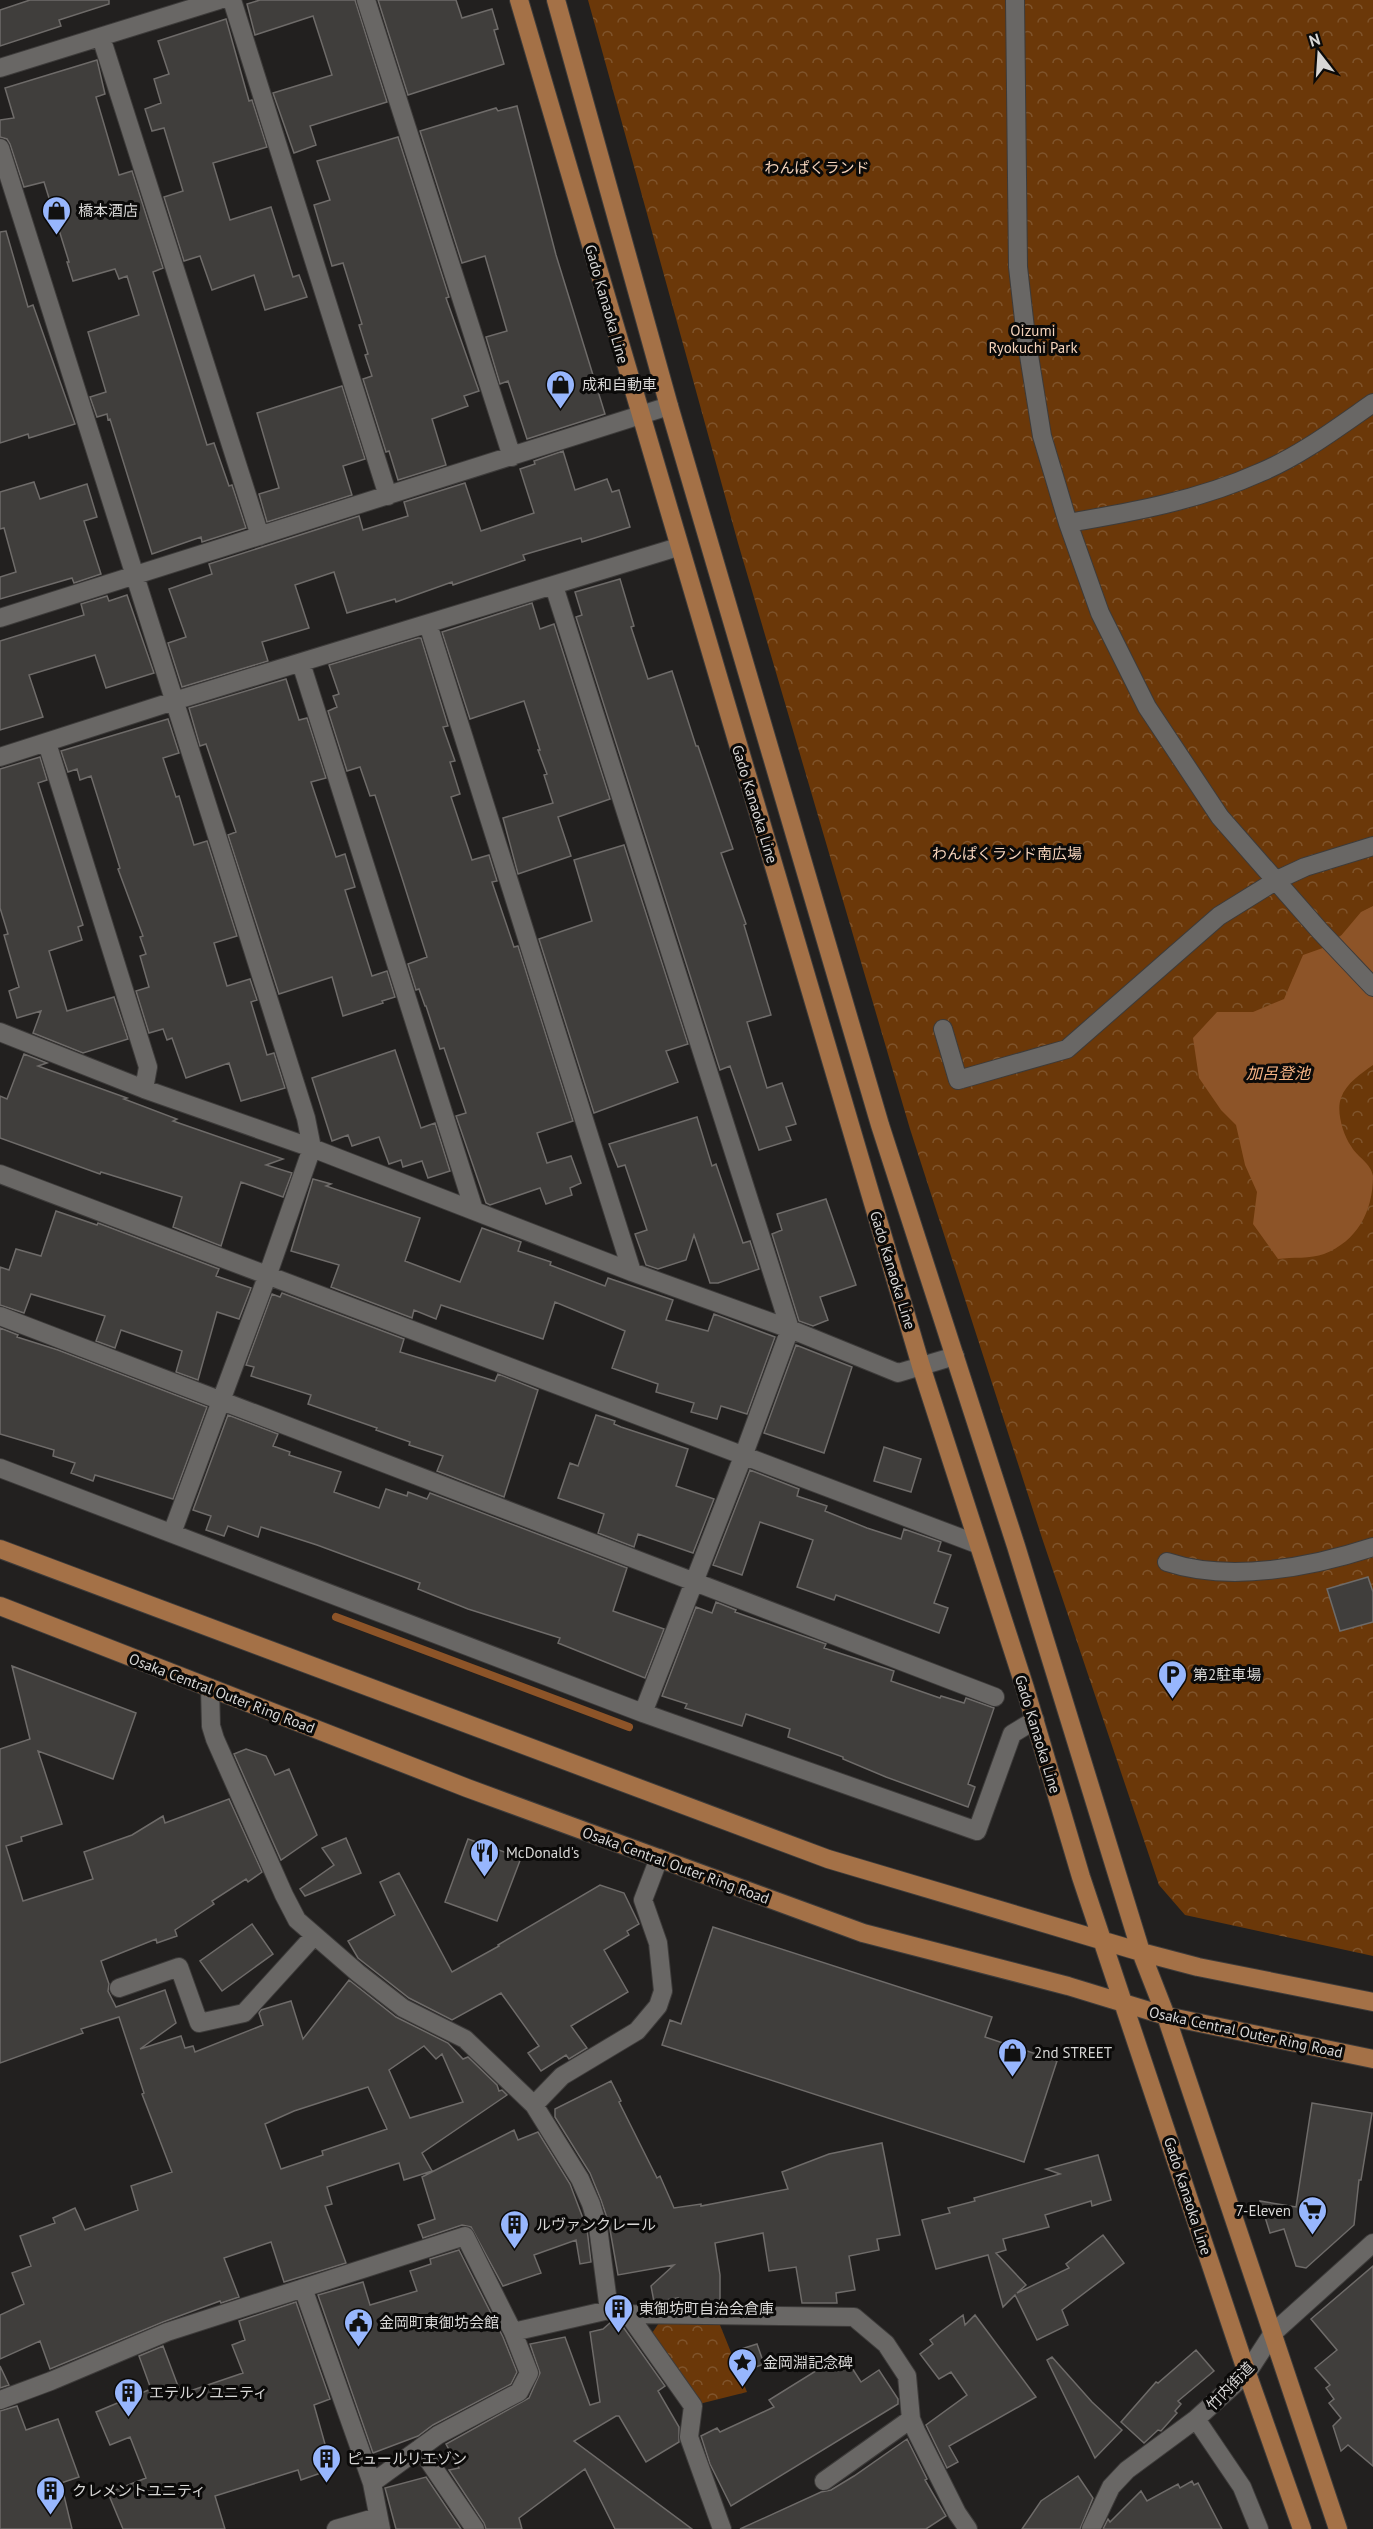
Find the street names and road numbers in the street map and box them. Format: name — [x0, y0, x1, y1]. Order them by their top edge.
street label: Gado Kanaoka Line — [581, 242, 633, 366]
street label: Gado Kanaoka Line — [728, 742, 782, 866]
street label: Gado Kanaoka Line — [866, 1208, 920, 1332]
street label: Osaka Central Outer Ring Road — [126, 1649, 318, 1737]
street label: Gado Kanaoka Line — [1011, 1672, 1065, 1796]
street label: Osaka Central Outer Ring Road — [580, 1822, 772, 1908]
street label: Osaka Central Outer Ring Road — [1147, 2002, 1345, 2062]
street label: Gado Kanaoka Line — [1160, 2135, 1216, 2257]
street label: 竹内街道 — [1202, 2358, 1258, 2414]

